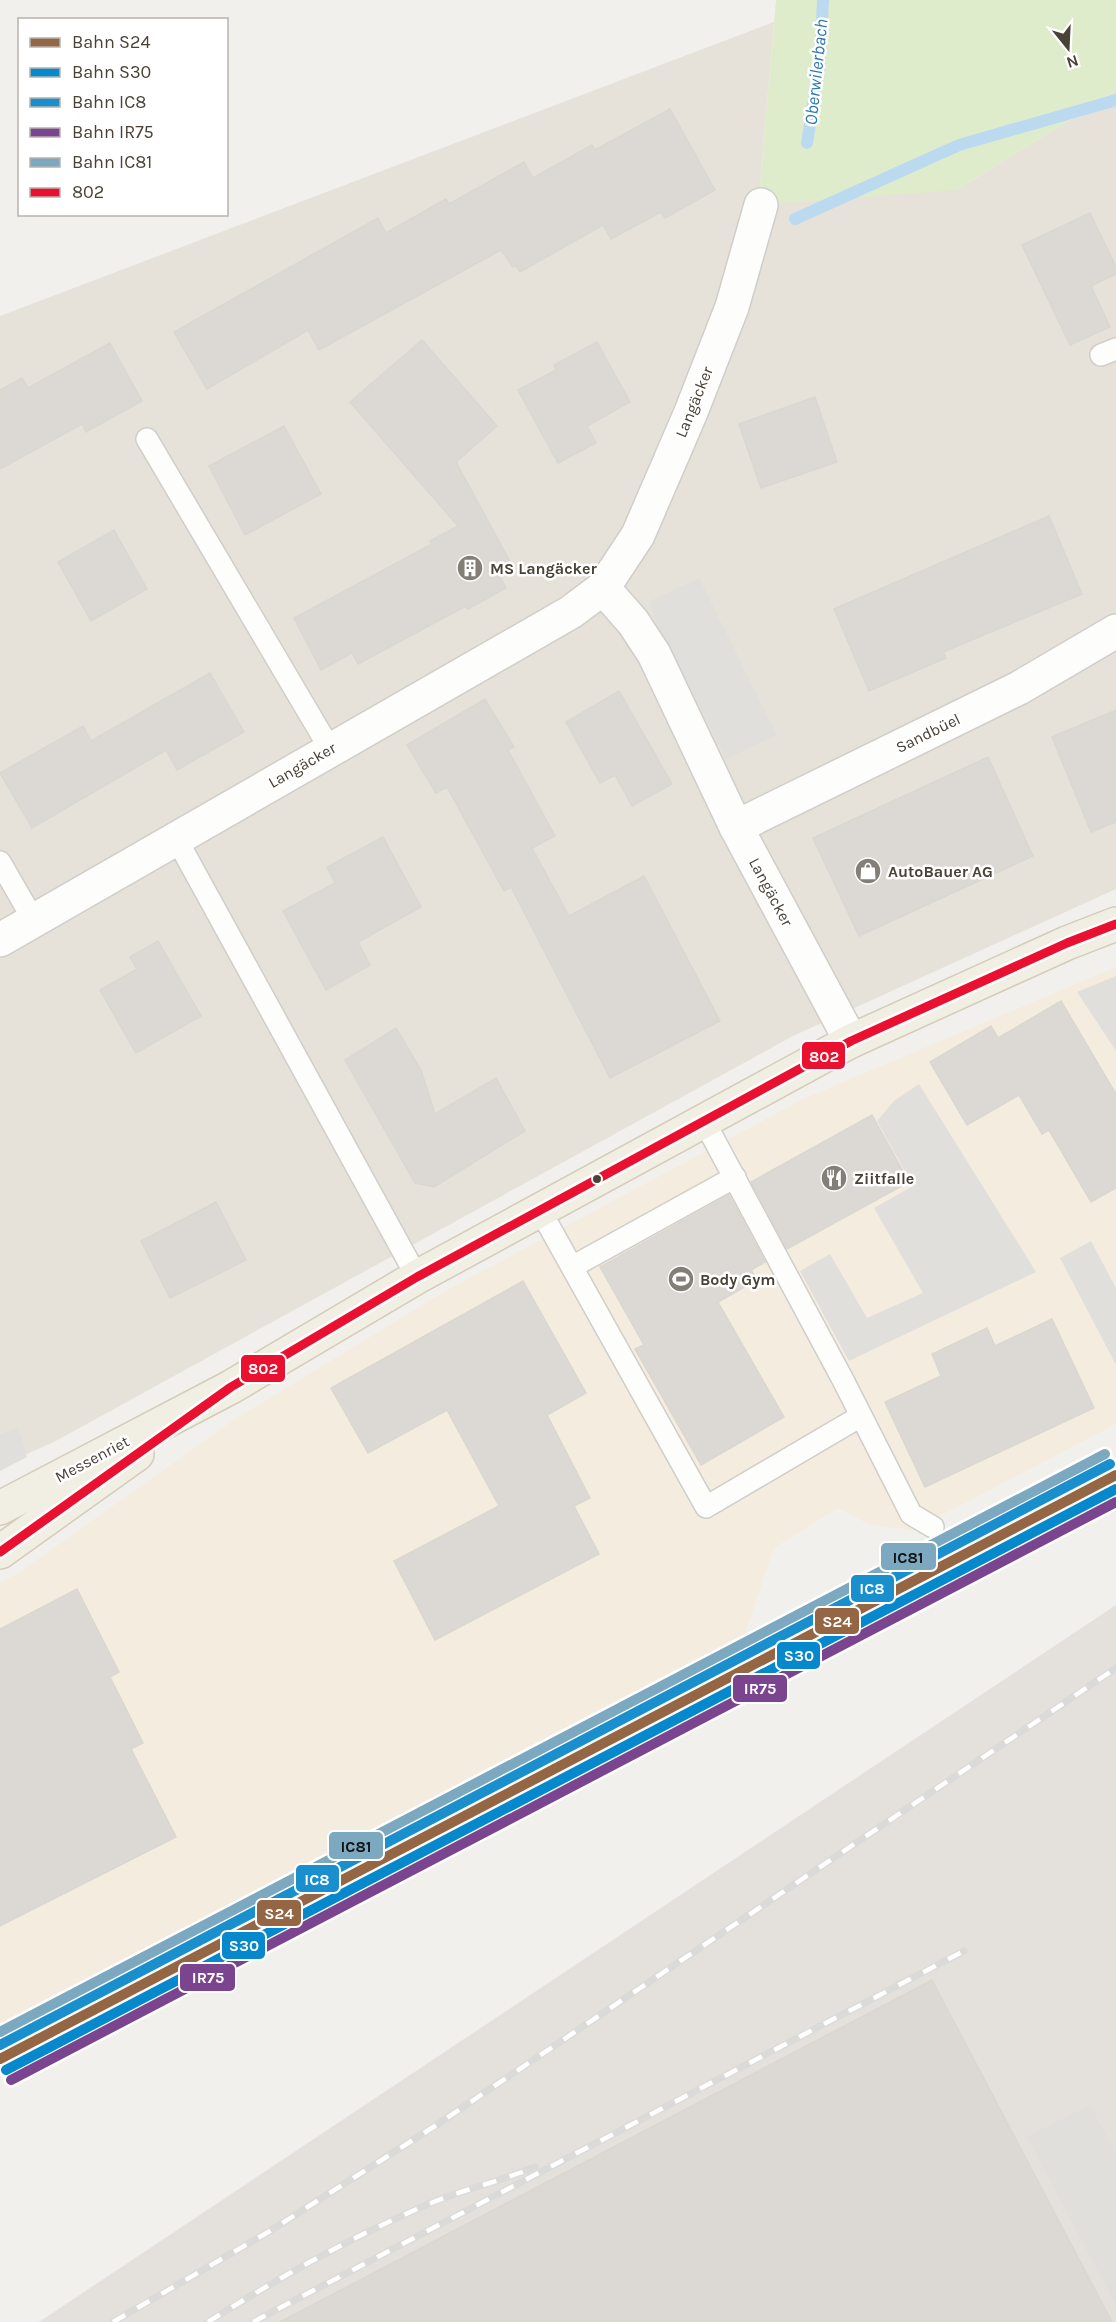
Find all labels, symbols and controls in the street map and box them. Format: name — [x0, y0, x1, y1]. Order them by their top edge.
legend — [18, 18, 228, 216]
water label: Oberwilerbach — [799, 18, 833, 126]
north arrow — [1038, 18, 1098, 78]
text: Bahn S24 — [72, 31, 150, 53]
text: N — [1064, 51, 1081, 73]
text: Bahn S30 — [72, 61, 151, 83]
text: Bahn IC8 — [72, 91, 146, 113]
text: Bahn IR75 — [72, 121, 154, 143]
text: Bahn IC81 — [72, 151, 152, 173]
text: 802 — [72, 181, 104, 203]
street label: Langäcker — [671, 363, 717, 440]
building icon: MS Langäcker — [455, 553, 485, 583]
place label: MS Langäcker — [490, 559, 598, 578]
street label: Sandbüel — [893, 709, 963, 757]
street label: Langäcker — [265, 738, 339, 792]
street label: Langäcker — [745, 854, 797, 930]
shop icon: AutoBauer AG — [853, 856, 883, 886]
place label: AutoBauer AG — [888, 862, 993, 881]
line badge: 802 — [801, 1041, 846, 1070]
text: 802 — [809, 1047, 839, 1066]
restaurant icon: Ziitfalle — [819, 1163, 849, 1193]
place label: Ziitfalle — [854, 1169, 914, 1188]
unlabelled marker — [591, 1173, 603, 1185]
sports icon: Body Gym — [666, 1264, 696, 1294]
place label: Body Gym — [700, 1270, 775, 1289]
line badge: 802 — [240, 1354, 286, 1383]
text: 802 — [248, 1359, 278, 1378]
street label: Messenriet — [52, 1432, 132, 1486]
line badge: IC81 — [880, 1542, 937, 1571]
text: IC81 — [892, 1548, 924, 1567]
line badge: IC8 — [850, 1574, 895, 1603]
text: IC8 — [859, 1579, 885, 1598]
line badge: S24 — [814, 1607, 860, 1635]
text: S24 — [822, 1612, 852, 1631]
line badge: S30 — [776, 1641, 821, 1670]
text: S30 — [784, 1646, 814, 1665]
line badge: IR75 — [732, 1674, 788, 1703]
text: IR75 — [744, 1679, 776, 1698]
line badge: IC81 — [328, 1831, 384, 1860]
text: IC81 — [340, 1837, 372, 1856]
line badge: IC8 — [295, 1864, 340, 1893]
text: IC8 — [304, 1870, 330, 1889]
line badge: S24 — [256, 1899, 302, 1927]
text: S24 — [264, 1904, 294, 1923]
line badge: S30 — [221, 1931, 266, 1960]
text: S30 — [229, 1936, 259, 1955]
line badge: IR75 — [179, 1963, 236, 1992]
text: IR75 — [192, 1968, 224, 1987]

